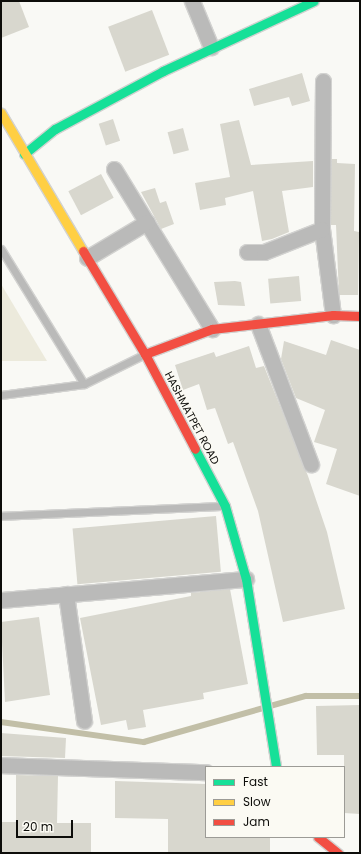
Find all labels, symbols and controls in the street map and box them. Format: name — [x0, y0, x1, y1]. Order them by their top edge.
street label: HASHMATPET ROAD — [162, 369, 222, 467]
legend — [205, 766, 345, 838]
text: Fast — [243, 773, 268, 790]
text: Slow — [243, 793, 271, 810]
scale bar — [18, 812, 75, 838]
text: Jam — [243, 813, 270, 830]
text: 20 m — [23, 818, 53, 835]

